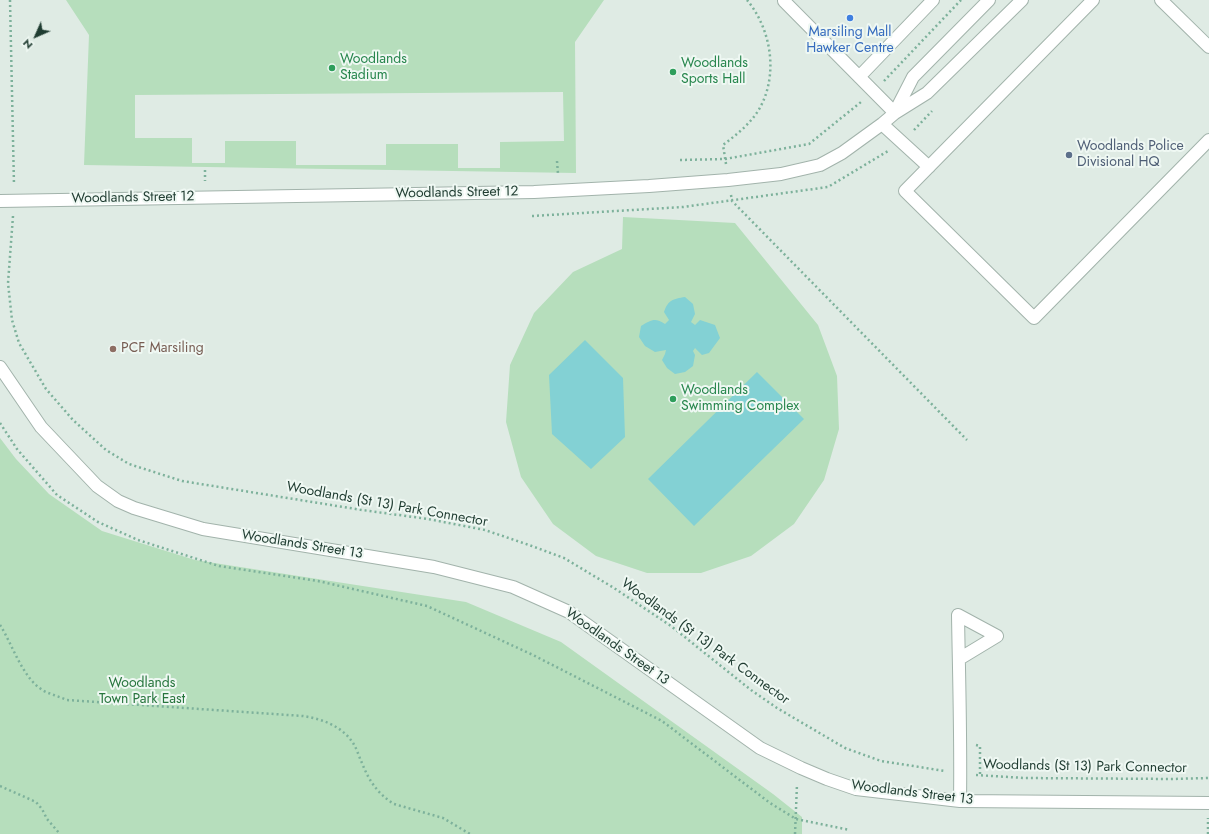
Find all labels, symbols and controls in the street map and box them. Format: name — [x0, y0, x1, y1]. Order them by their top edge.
marker: Marsiling Mall Hawker Centre — [845, 13, 855, 23]
north arrow — [16, 16, 56, 56]
place label: Marsiling Mall Hawker Centre — [806, 25, 894, 58]
text: N — [19, 36, 36, 53]
place label: Woodlands Stadium — [340, 52, 407, 84]
place label: Woodlands Sports Hall — [681, 56, 748, 88]
marker: Woodlands Stadium — [327, 63, 337, 73]
marker: Woodlands Sports Hall — [668, 67, 678, 77]
place label: Woodlands Police Divisional HQ — [1077, 139, 1184, 172]
marker: Woodlands Police Divisional HQ — [1064, 150, 1074, 160]
street label: Woodlands Street 12 — [395, 184, 519, 202]
street label: Woodlands Street 12 — [71, 189, 195, 207]
place label: PCF Marsiling — [121, 341, 204, 357]
marker: PCF Marsiling — [108, 344, 118, 354]
place label: Woodlands Swimming Complex — [681, 383, 799, 416]
marker: Woodlands Swimming Complex — [668, 394, 678, 404]
street label: Woodlands (St 13) Park Connector — [285, 479, 489, 531]
street label: Woodlands Street 13 — [240, 527, 364, 563]
street label: Woodlands (St 13) Park Connector — [618, 575, 792, 709]
street label: Woodlands Street 13 — [562, 605, 672, 689]
park label: Woodlands Town Park East — [99, 676, 185, 708]
street label: Woodlands (St 13) Park Connector — [983, 757, 1187, 777]
street label: Woodlands Street 13 — [850, 777, 974, 809]

